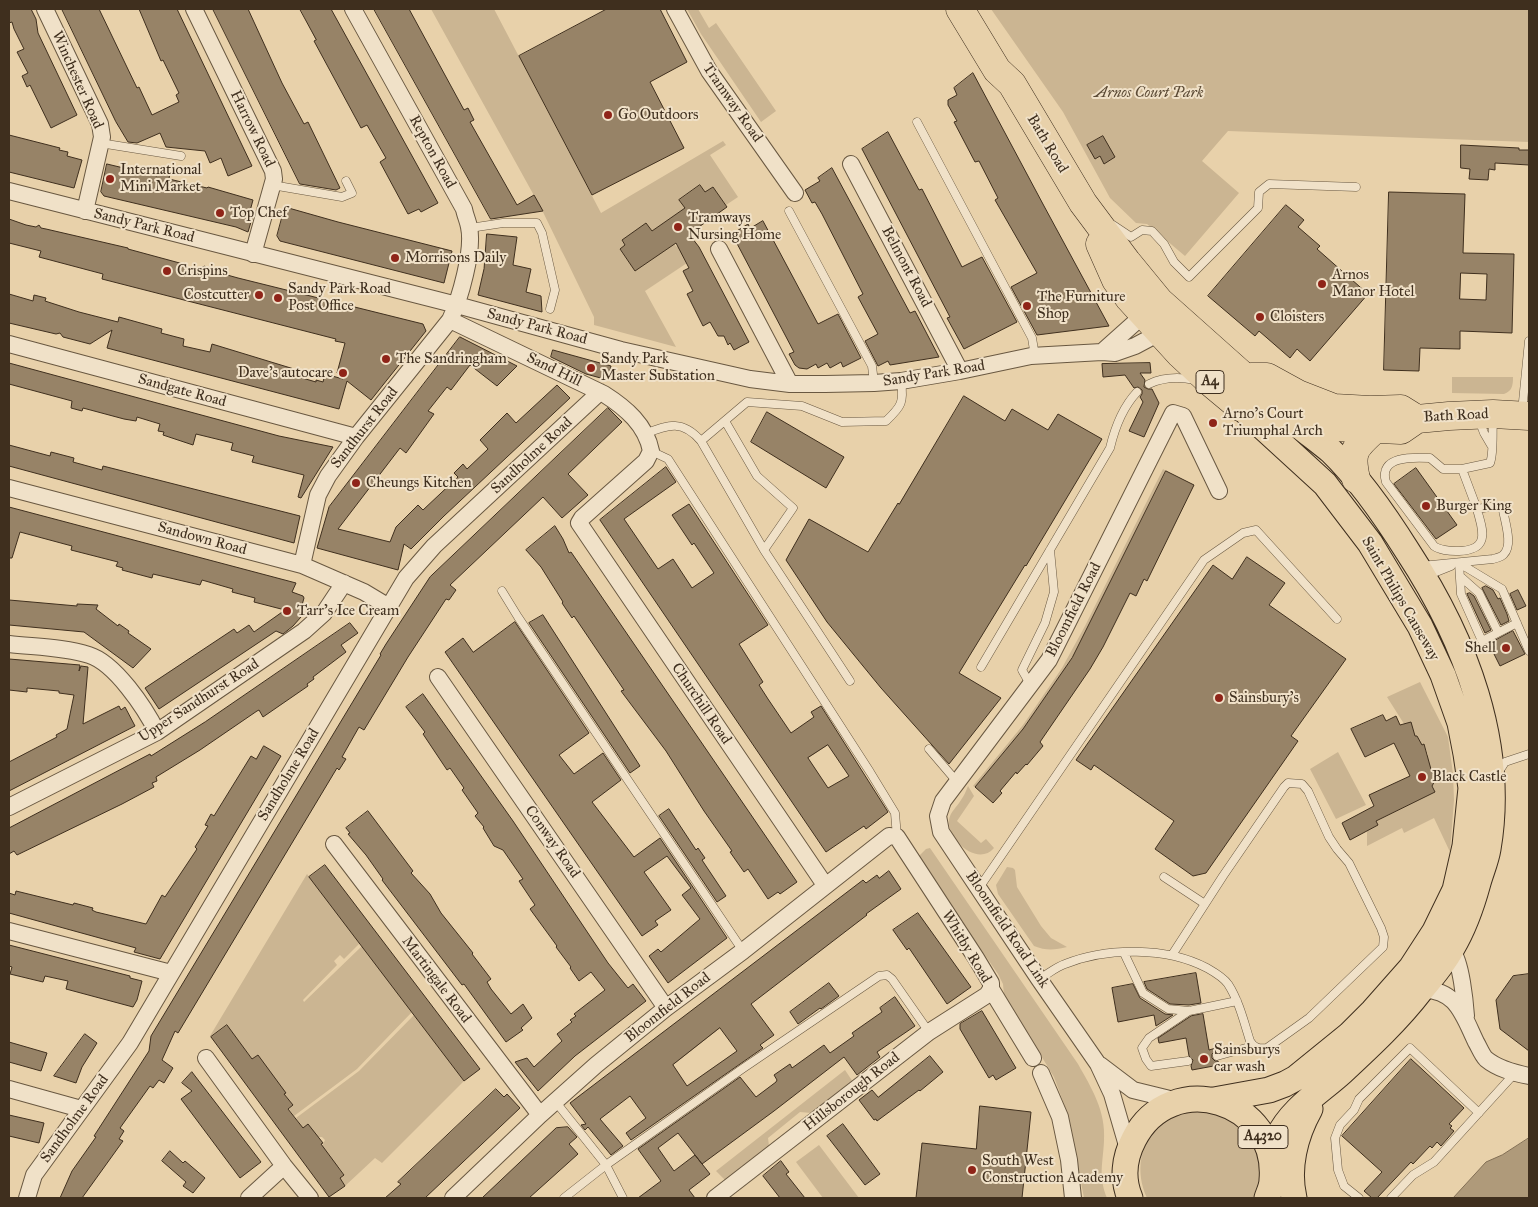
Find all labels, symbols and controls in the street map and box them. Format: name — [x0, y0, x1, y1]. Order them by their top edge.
street label: Winchester Road — [47, 28, 107, 132]
street label: Tramway Road — [698, 60, 766, 146]
park label: Arnos Court Park — [1095, 84, 1203, 102]
street label: Harrow Road — [226, 88, 278, 170]
place label: Go Outdoors — [618, 106, 699, 124]
marker: Go Outdoors — [602, 109, 614, 121]
street label: Bath Road — [1023, 111, 1071, 177]
street label: Repton Road — [405, 112, 459, 192]
place label: International Mini Market — [120, 161, 202, 196]
marker: International Mini Market — [104, 173, 116, 185]
place label: Top Chef — [230, 204, 287, 222]
street label: Sandy Park Road — [92, 205, 196, 247]
marker: Top Chef — [214, 207, 226, 219]
place label: Tramways Nursing Home — [688, 209, 781, 244]
marker: Tramways Nursing Home — [672, 221, 684, 233]
street label: Belmont Road — [877, 223, 935, 311]
place label: Morrisons Daily — [405, 249, 506, 267]
marker: Morrisons Daily — [389, 252, 401, 264]
place label: Crispins — [177, 262, 228, 280]
marker: Crispins — [161, 265, 173, 277]
place label: Arnos Manor Hotel — [1332, 266, 1414, 301]
marker: Arnos Manor Hotel — [1316, 278, 1328, 290]
place label: Sandy Park Road Post Office — [288, 280, 391, 315]
place label: Costcutter — [184, 286, 249, 304]
place label: The Furniture Shop — [1037, 288, 1126, 323]
marker: Costcutter — [253, 289, 265, 301]
marker: Sandy Park Road Post Office — [272, 292, 284, 304]
marker: The Furniture Shop — [1021, 300, 1033, 312]
street label: Sandy Park Road — [485, 305, 589, 349]
place label: Cloisters — [1270, 308, 1324, 326]
marker: Cloisters — [1254, 311, 1266, 323]
street label: Sand Hill — [524, 349, 584, 391]
place label: The Sandringham — [396, 350, 507, 368]
place label: Sandy Park Master Substation — [601, 350, 715, 385]
marker: The Sandringham — [380, 353, 392, 365]
street label: Sandy Park Road — [882, 357, 986, 391]
marker: Sandy Park Master Substation — [585, 362, 597, 374]
place label: Dave's autocare — [238, 364, 333, 382]
marker: Dave's autocare — [337, 367, 349, 379]
street label: Sandgate Road — [136, 371, 228, 411]
road number: A4 — [1196, 371, 1224, 394]
street label: Sandhurst Road — [328, 384, 402, 472]
place label: Arno's Court Triumphal Arch — [1223, 405, 1323, 440]
street label: Bath Road — [1423, 405, 1489, 427]
street label: Sandholme Road — [488, 414, 576, 498]
marker: Arno's Court Triumphal Arch — [1207, 417, 1219, 429]
place label: Cheungs Kitchen — [366, 474, 472, 492]
marker: Cheungs Kitchen — [350, 477, 362, 489]
place label: Burger King — [1436, 497, 1512, 515]
marker: Burger King — [1420, 500, 1432, 512]
street label: Sandown Road — [156, 518, 248, 560]
street label: Saint Philips Causeway — [1357, 534, 1443, 664]
street label: Bloomfield Road — [1042, 560, 1106, 660]
place label: Tarr's Ice Cream — [297, 602, 399, 620]
marker: Tarr's Ice Cream — [281, 605, 293, 617]
place label: Shell — [1465, 639, 1496, 657]
marker: Shell — [1500, 642, 1512, 654]
street label: Upper Sandhurst Road — [135, 655, 263, 747]
street label: Churchill Road — [667, 660, 735, 748]
place label: Sainsbury's — [1229, 689, 1299, 707]
marker: Sainsbury's — [1213, 692, 1225, 704]
street label: Sandholme Road — [254, 726, 324, 824]
place label: Black Castle — [1432, 768, 1506, 786]
marker: Black Castle — [1416, 771, 1428, 783]
street label: Conway Road — [521, 802, 583, 882]
street label: Bloomfield Road Link — [961, 868, 1053, 992]
street label: Whitby Road — [937, 907, 995, 987]
street label: Martingale Road — [398, 933, 474, 1027]
street label: Bloomfield Road — [622, 969, 714, 1047]
place label: Sainsburys car wash — [1214, 1041, 1280, 1076]
street label: Hillsborough Road — [800, 1049, 904, 1135]
marker: Sainsburys car wash — [1198, 1053, 1210, 1065]
street label: Sandholme Road — [37, 1071, 113, 1167]
road number: A4320 — [1238, 1126, 1288, 1148]
place label: South West Construction Academy — [982, 1152, 1123, 1187]
marker: South West Construction Academy — [966, 1164, 978, 1176]

